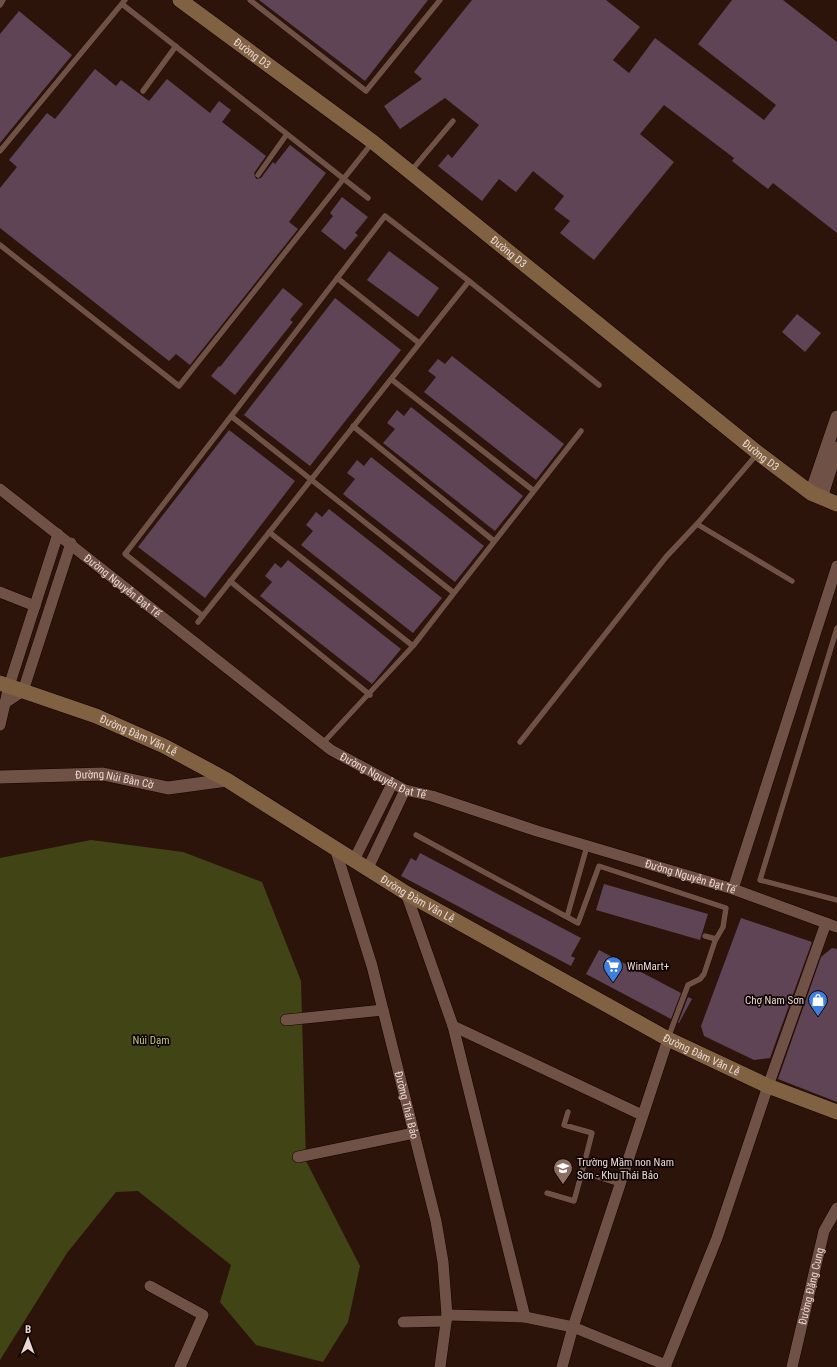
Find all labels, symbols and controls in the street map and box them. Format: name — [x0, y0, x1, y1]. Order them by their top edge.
street label: Đường D3 — [231, 36, 273, 72]
street label: Đường D3 — [488, 233, 529, 271]
street label: Đường D3 — [740, 437, 782, 474]
street label: Đường Nguyễn Đạt Tế — [81, 552, 164, 621]
street label: Đường Đàm Văn Lễ — [98, 712, 179, 759]
street label: Đường Nguyễn Đạt Tế — [338, 750, 428, 802]
street label: Đường Núi Bàn Cờ — [75, 768, 155, 792]
street label: Đường Nguyễn Đạt Tế — [643, 857, 738, 897]
street label: Đường Đàm Văn Lễ — [378, 873, 457, 926]
supermarket icon: WinMart+ — [602, 955, 624, 983]
place label: WinMart+ — [627, 960, 669, 973]
shop icon: Chợ Nam Sơn — [807, 989, 829, 1017]
place label: Chợ Nam Sơn — [745, 994, 804, 1007]
street label: Đường Đàm Văn Lễ — [660, 1031, 742, 1079]
park label: Núi Dạm — [132, 1034, 170, 1047]
street label: Đường Thái Bảo — [392, 1070, 421, 1141]
place label: Trường Mầm non Nam Sơn - Khu Thái Bảo — [577, 1156, 674, 1182]
school or university icon: Trường Mầm non Nam Sơn - Khu Thái Bảo — [552, 1157, 574, 1185]
street label: Đường Đặng Cung — [796, 1247, 827, 1326]
north arrow — [8, 1319, 48, 1359]
text: B — [25, 1323, 31, 1336]

